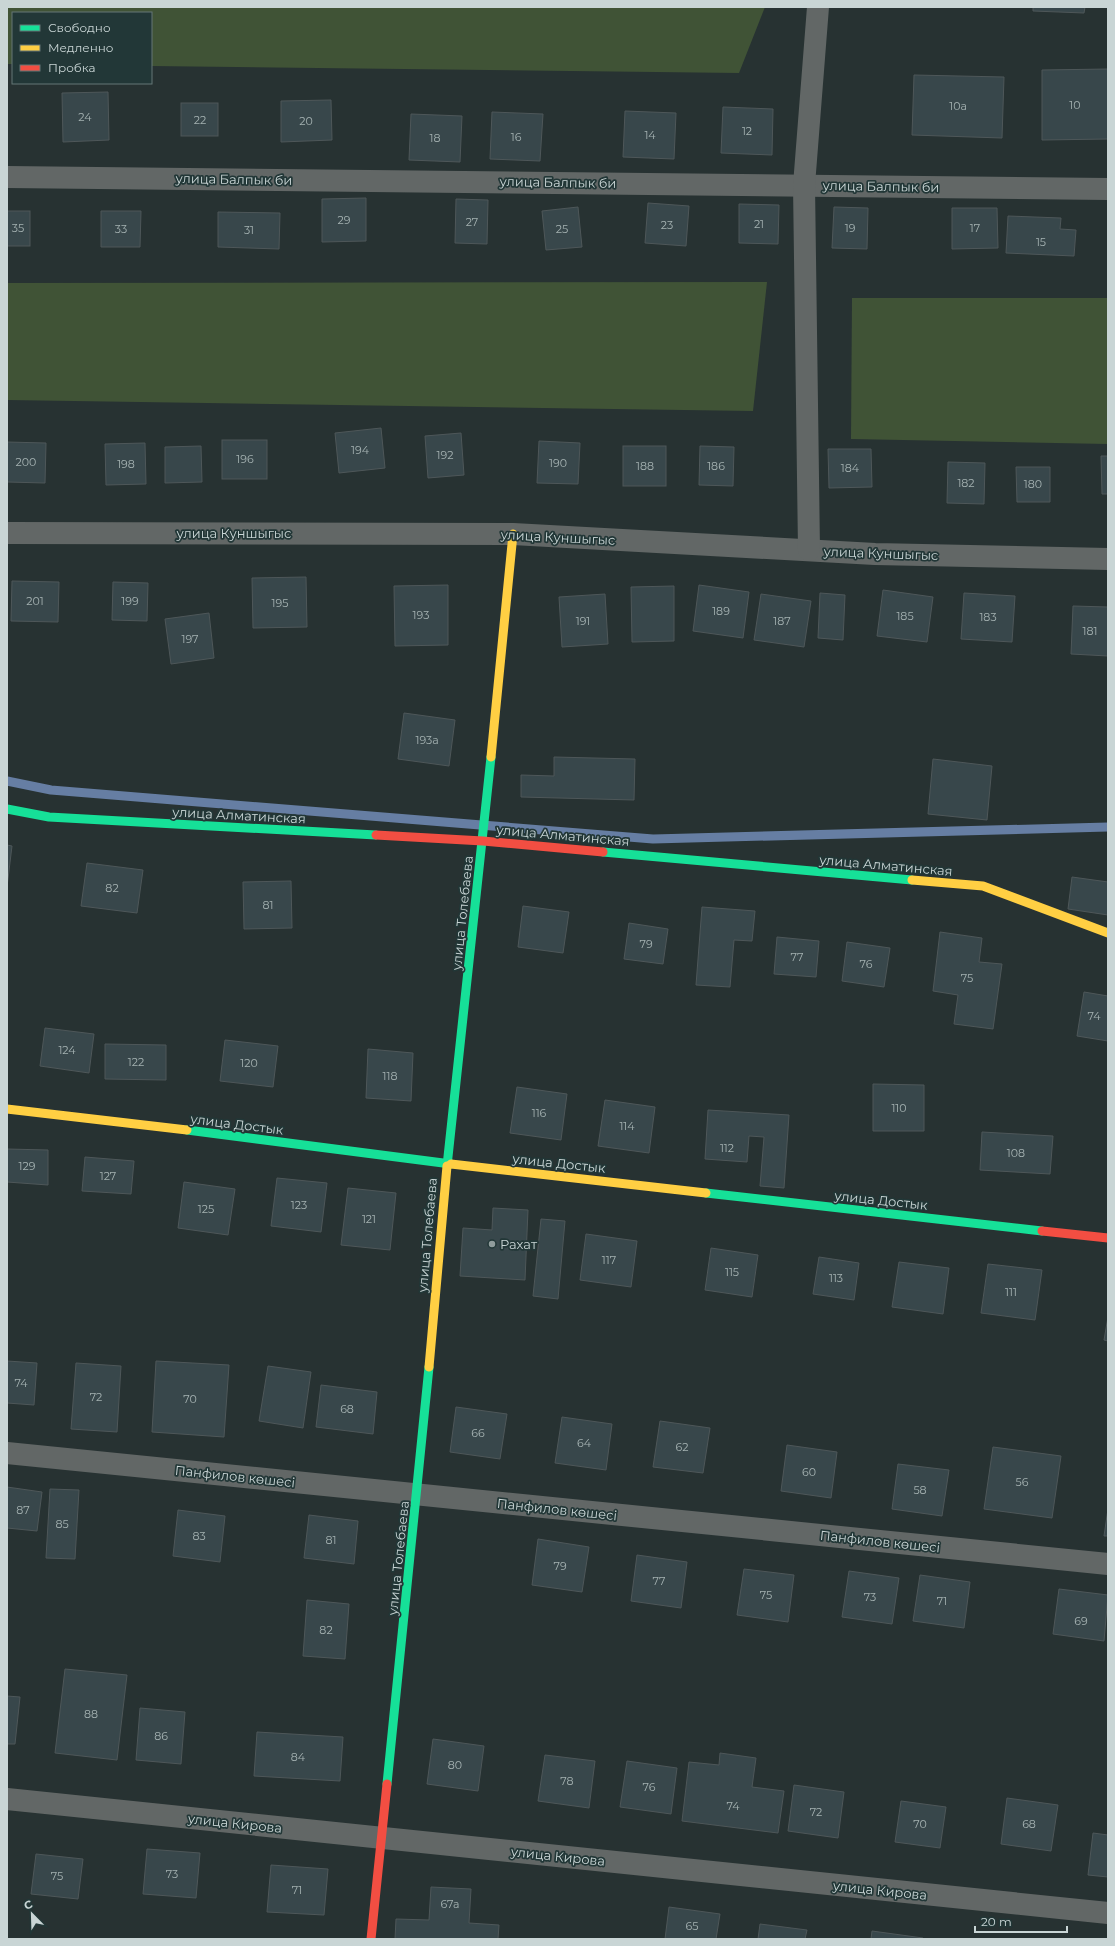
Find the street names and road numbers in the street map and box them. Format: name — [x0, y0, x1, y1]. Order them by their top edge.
street label: улица Балпык би — [175, 170, 292, 188]
street label: улица Балпык би — [499, 173, 616, 191]
street label: улица Балпык би — [822, 177, 939, 195]
street label: улица Куншыгыс — [176, 525, 291, 541]
street label: улица Куншыгыс — [499, 526, 616, 548]
street label: улица Куншыгыс — [822, 543, 939, 563]
street label: улица Алматинская — [171, 803, 306, 826]
street label: улица Алматинская — [495, 821, 630, 849]
street label: улица Алматинская — [818, 851, 953, 879]
street label: улица Толебаева — [448, 855, 476, 972]
street label: улица Достык — [189, 1110, 285, 1138]
street label: улица Достык — [511, 1150, 607, 1176]
street label: улица Толебаева — [414, 1177, 440, 1294]
street label: улица Достык — [833, 1187, 929, 1213]
street label: Панфилов көшесі — [174, 1462, 296, 1490]
street label: Панфилов көшесі — [496, 1495, 618, 1523]
street label: улица Толебаева — [384, 1500, 412, 1617]
street label: Панфилов көшесі — [819, 1527, 941, 1555]
street label: улица Кирова — [186, 1810, 283, 1836]
street label: улица Кирова — [509, 1843, 606, 1869]
street label: улица Кирова — [831, 1877, 928, 1903]

